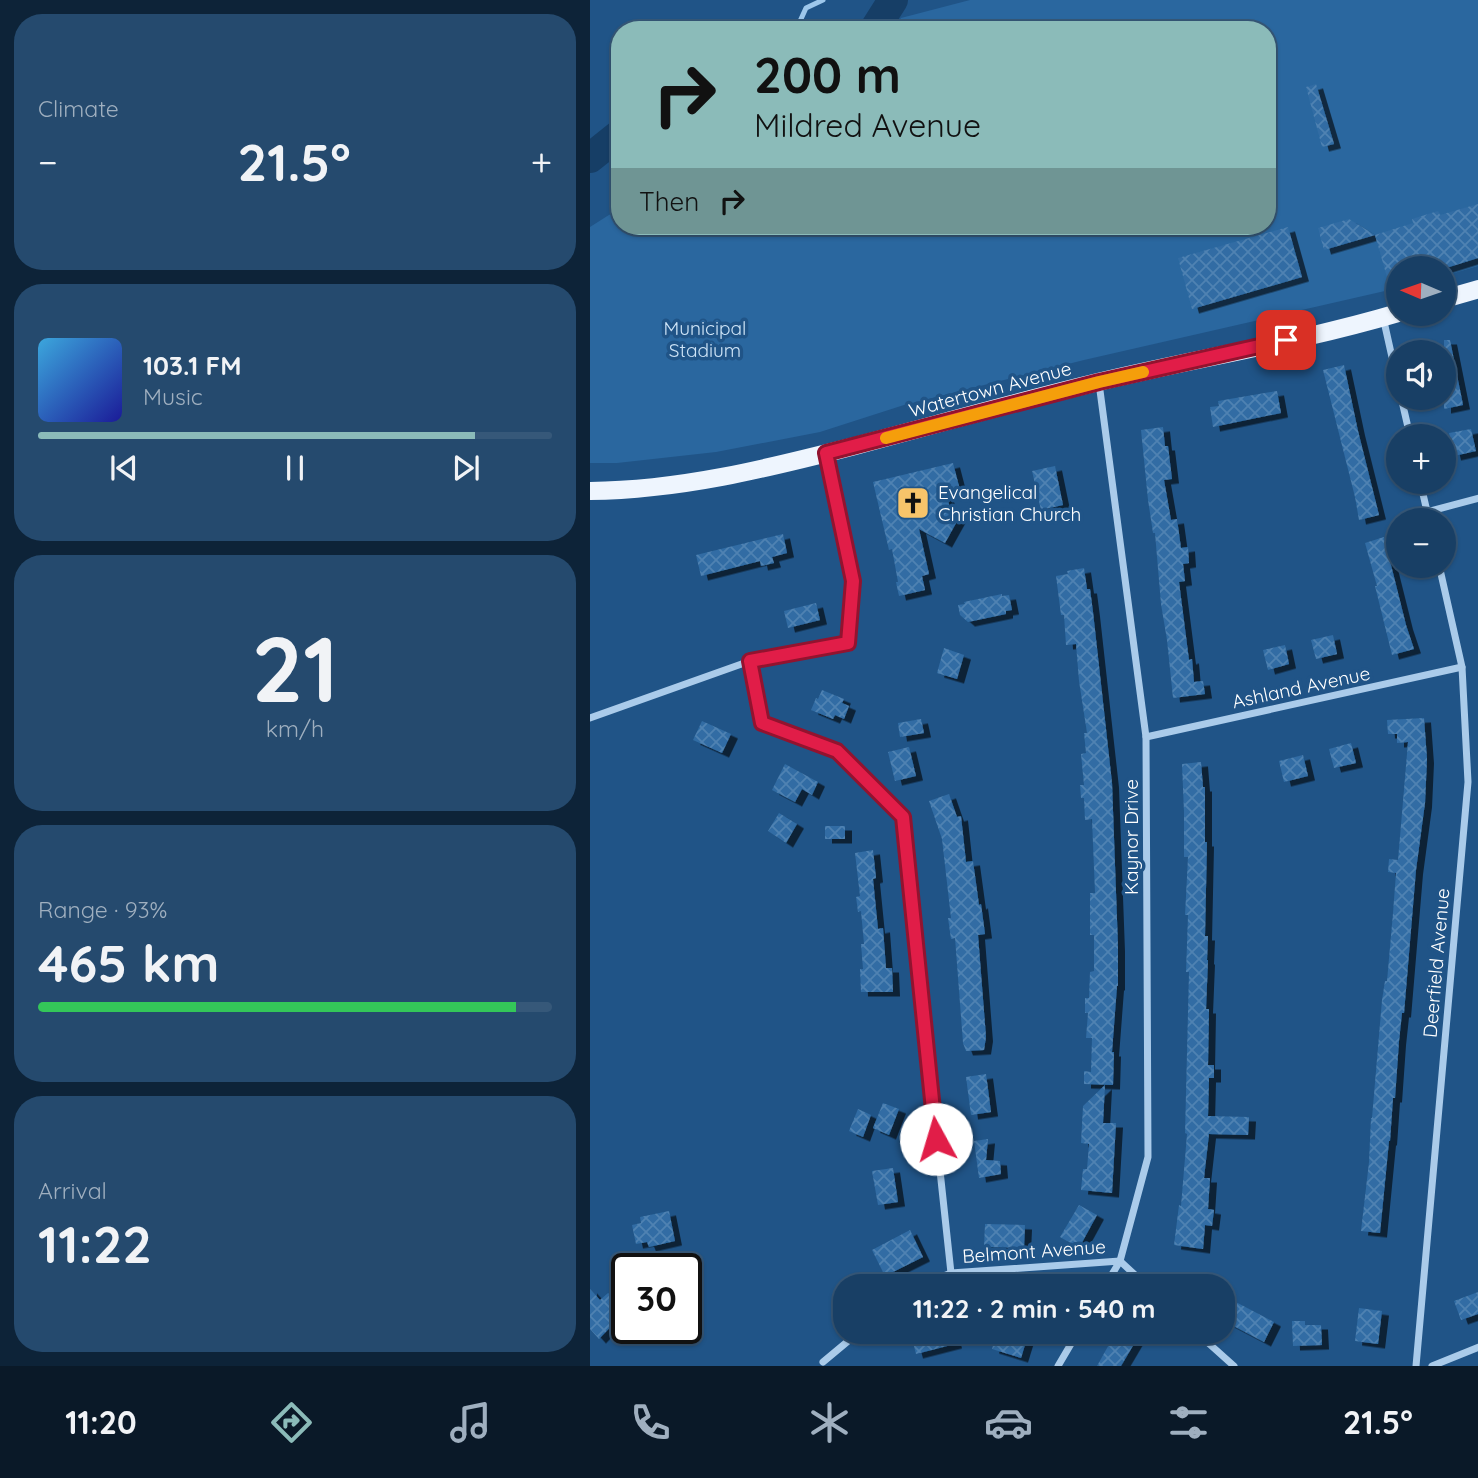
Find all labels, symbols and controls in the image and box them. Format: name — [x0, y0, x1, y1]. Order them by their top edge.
text: 200 m — [754, 44, 901, 105]
icon: right — [639, 49, 730, 140]
text: Climate — [38, 94, 119, 123]
text: Mildred Avenue — [754, 105, 981, 145]
text: 21.5° — [238, 129, 351, 194]
text: − — [38, 138, 58, 186]
text: + — [531, 138, 552, 186]
icon: right — [713, 182, 751, 220]
text: Then — [639, 185, 699, 218]
north arrow — [1386, 256, 1456, 326]
map controls — [1386, 256, 1456, 578]
pin — [1256, 310, 1316, 370]
park label: Municipal Stadium — [664, 316, 746, 362]
icon: arrive — [1267, 321, 1305, 359]
button: sound — [1386, 340, 1456, 410]
text: 103.1 FM — [143, 349, 242, 382]
street label: Watertown Avenue — [906, 356, 1074, 422]
text: Music — [143, 382, 203, 411]
button: + — [1386, 424, 1456, 494]
icon: previous — [105, 449, 143, 487]
icon: pause — [276, 449, 314, 487]
icon: next — [447, 449, 485, 487]
place label: Evangelical Christian Church — [938, 480, 1081, 526]
church icon: Evangelical Christian Church — [894, 484, 932, 522]
button: − — [1386, 508, 1456, 578]
text: 21 — [251, 611, 339, 725]
street label: Ashland Avenue — [1230, 661, 1372, 713]
text: km/h — [266, 714, 324, 743]
street label: Kaynor Drive — [1119, 779, 1143, 895]
street label: Deerfield Avenue — [1418, 887, 1454, 1039]
text: Range · 93% — [38, 895, 167, 924]
text: 465 km — [38, 930, 219, 995]
position arrow — [899, 1102, 973, 1176]
text: Arrival — [38, 1176, 107, 1205]
text: 11:22 — [38, 1211, 152, 1276]
street label: Belmont Avenue — [961, 1234, 1107, 1268]
speed limit sign: 30 — [611, 1253, 702, 1344]
text: 11:22 · 2 min · 540 m — [913, 1292, 1155, 1325]
icon: directions — [267, 1398, 316, 1447]
icon: music — [446, 1398, 495, 1447]
icon: phone — [626, 1398, 675, 1447]
icon: climate — [805, 1398, 854, 1447]
icon: car — [984, 1398, 1033, 1447]
icon: filters — [1164, 1398, 1213, 1447]
text: 11:20 — [65, 1402, 137, 1442]
text: 21.5° — [1343, 1402, 1413, 1442]

